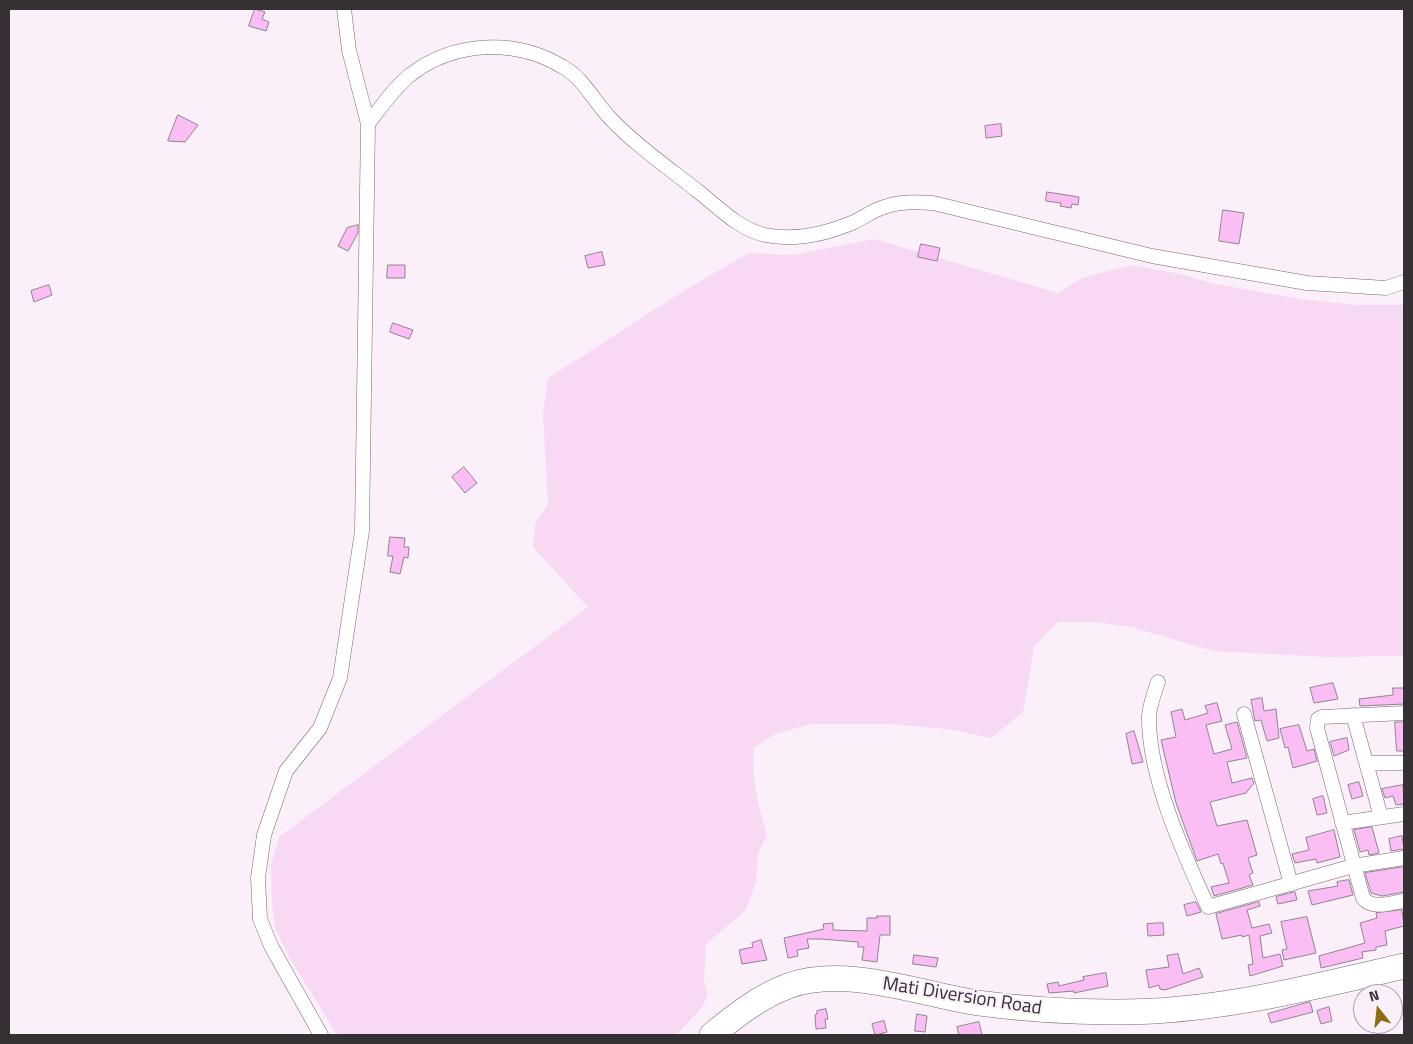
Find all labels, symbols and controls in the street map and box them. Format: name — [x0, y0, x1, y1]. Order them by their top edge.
street label: Mati Diversion Road — [881, 973, 1043, 1021]
north arrow — [1353, 984, 1403, 1034]
text: N — [1366, 984, 1382, 1006]

